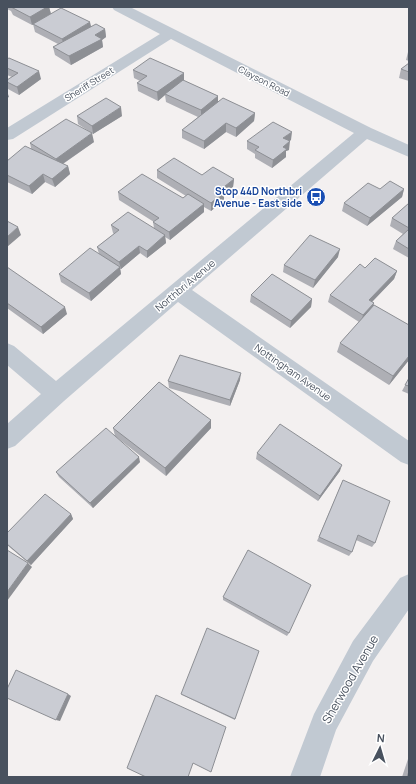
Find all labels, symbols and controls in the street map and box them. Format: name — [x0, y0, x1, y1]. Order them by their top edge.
street label: Clayson Road — [236, 62, 292, 100]
street label: Sheriff Street — [62, 64, 116, 104]
place label: Stop 44D Northbri Avenue - East side — [214, 184, 302, 210]
bus stop icon: Stop 44D Northbri Avenue - East side — [305, 186, 327, 208]
street label: Northbri Avenue — [152, 256, 218, 314]
street label: Nottingham Avenue — [252, 340, 334, 404]
street label: Sherwood Avenue — [318, 632, 382, 726]
north arrow — [360, 728, 400, 768]
text: N — [376, 730, 386, 745]

